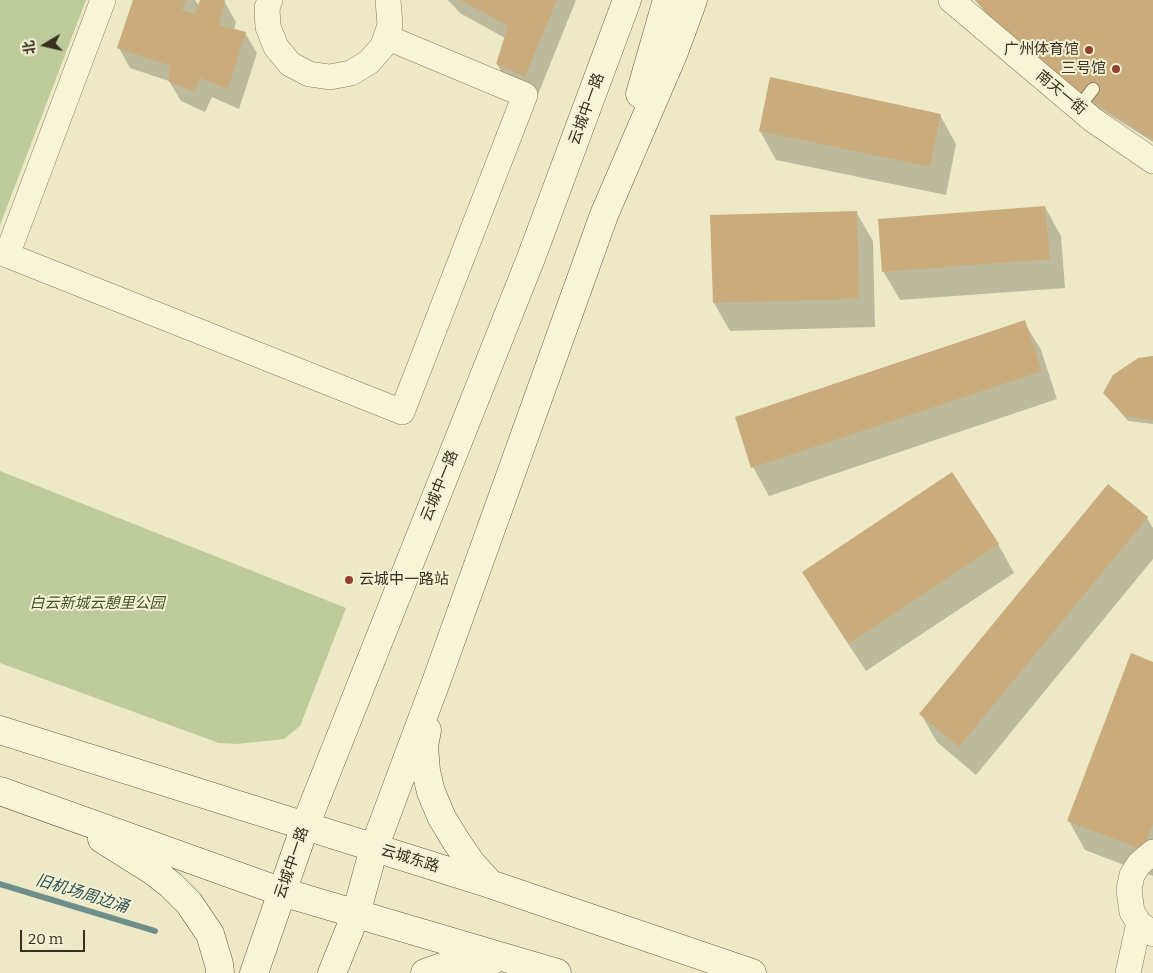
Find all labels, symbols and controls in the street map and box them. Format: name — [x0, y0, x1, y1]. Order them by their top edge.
north arrow — [20, 20, 70, 70]
text: 北 — [20, 39, 39, 56]
place label: 广州体育馆 — [1004, 41, 1079, 59]
marker: 广州体育馆 — [1083, 44, 1095, 56]
place label: 三号馆 — [1061, 60, 1106, 78]
marker: 三号馆 — [1110, 63, 1122, 75]
street label: 南天一街 — [1032, 67, 1090, 119]
street label: 云城中一路 — [566, 71, 608, 147]
street label: 云城中一路 — [418, 448, 462, 524]
place label: 云城中一路站 — [359, 571, 449, 589]
marker: 云城中一路站 — [343, 574, 355, 586]
park label: 白云新城云憩里公园 — [30, 595, 164, 613]
street label: 云城中一路 — [271, 825, 313, 901]
street label: 云城东路 — [379, 842, 441, 876]
water label: 旧机场周边涌 — [33, 871, 131, 917]
scale bar — [22, 920, 88, 952]
text: 20 m — [28, 930, 63, 948]

